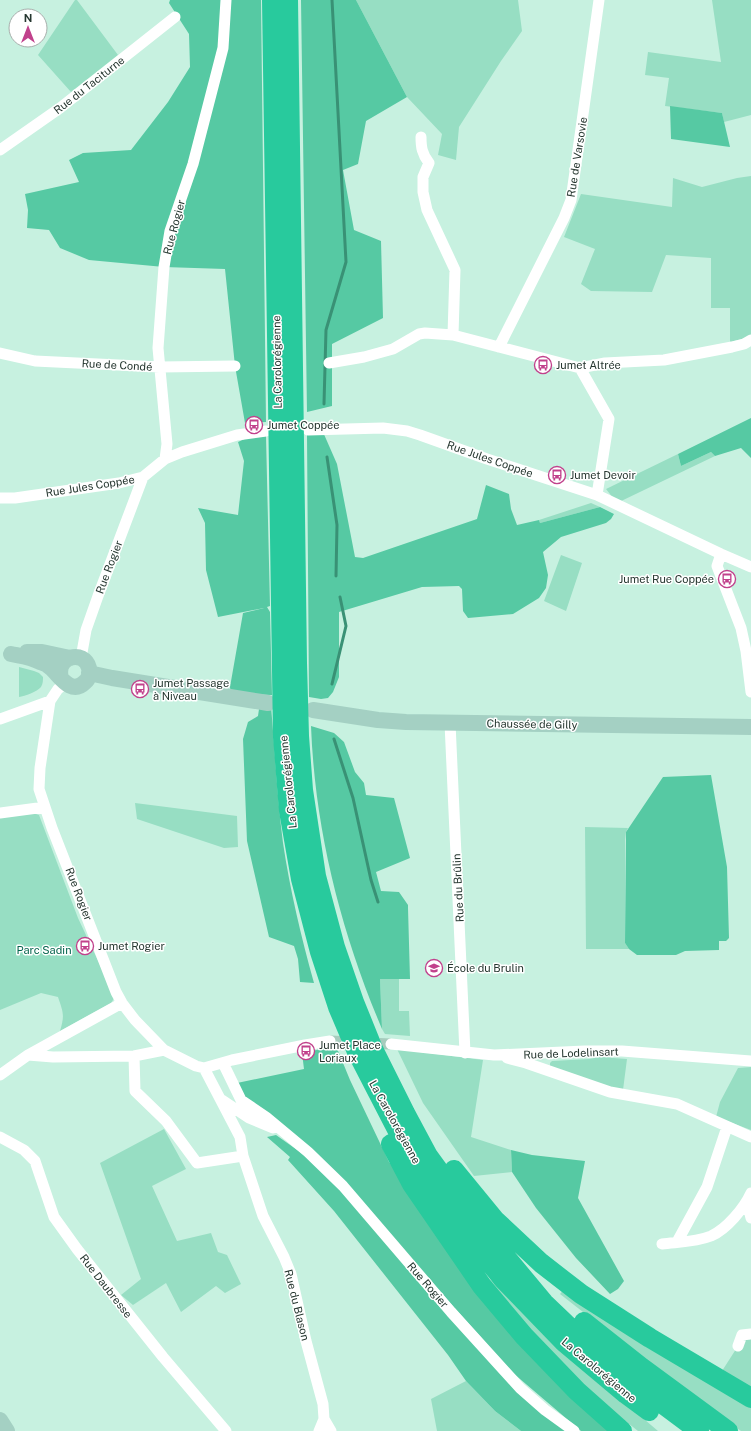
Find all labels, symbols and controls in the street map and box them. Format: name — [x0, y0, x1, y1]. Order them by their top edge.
north arrow — [8, 8, 48, 48]
text: N — [24, 12, 32, 24]
street label: Rue du Taciturne — [51, 54, 127, 116]
street label: Rue de Varsovie — [565, 116, 589, 198]
street label: Rue Rogier — [161, 198, 187, 256]
street label: La Carolorégienne — [270, 315, 284, 409]
bus stop icon: Jumet Altrée — [533, 355, 553, 375]
street label: Rue de Condé — [81, 357, 153, 373]
place label: Jumet Altrée — [556, 359, 621, 371]
bus stop icon: Jumet Coppée — [244, 415, 264, 435]
place label: Jumet Coppée — [267, 419, 340, 431]
street label: Rue Jules Coppée — [445, 439, 535, 479]
bus stop icon: Jumet Devoir — [547, 465, 567, 485]
place label: Jumet Devoir — [570, 469, 636, 481]
street label: Rue Jules Coppée — [45, 473, 135, 499]
street label: Rue Rogier — [93, 539, 125, 595]
bus stop icon: Jumet Rue Coppée — [717, 569, 737, 589]
place label: Jumet Rue Coppée — [619, 573, 714, 585]
place label: Jumet Passage à Niveau — [153, 677, 229, 702]
bus stop icon: Jumet Passage à Niveau — [130, 679, 150, 699]
street label: Chaussée de Gilly — [486, 717, 578, 731]
street label: La Carolorégienne — [277, 735, 299, 829]
street label: Rue du Brûlin — [450, 853, 466, 923]
street label: Rue Rogier — [63, 866, 95, 922]
bus stop icon: Jumet Rogier — [75, 936, 95, 956]
place label: Jumet Rogier — [98, 940, 165, 952]
park label: Parc Sadin — [17, 944, 71, 956]
school or university icon: École du Brulin — [424, 958, 444, 978]
place label: École du Brulin — [447, 961, 524, 974]
place label: Jumet Place Loriaux — [319, 1039, 381, 1064]
bus stop icon: Jumet Place Loriaux — [296, 1041, 316, 1061]
street label: Rue de Lodelinsart — [523, 1045, 619, 1061]
street label: La Carolorégienne — [367, 1078, 423, 1166]
street label: Rue Daubresse — [78, 1252, 134, 1320]
street label: Rue Rogier — [405, 1260, 451, 1310]
street label: Rue du Blason — [282, 1268, 312, 1342]
street label: La Carolorégienne — [559, 1335, 639, 1405]

